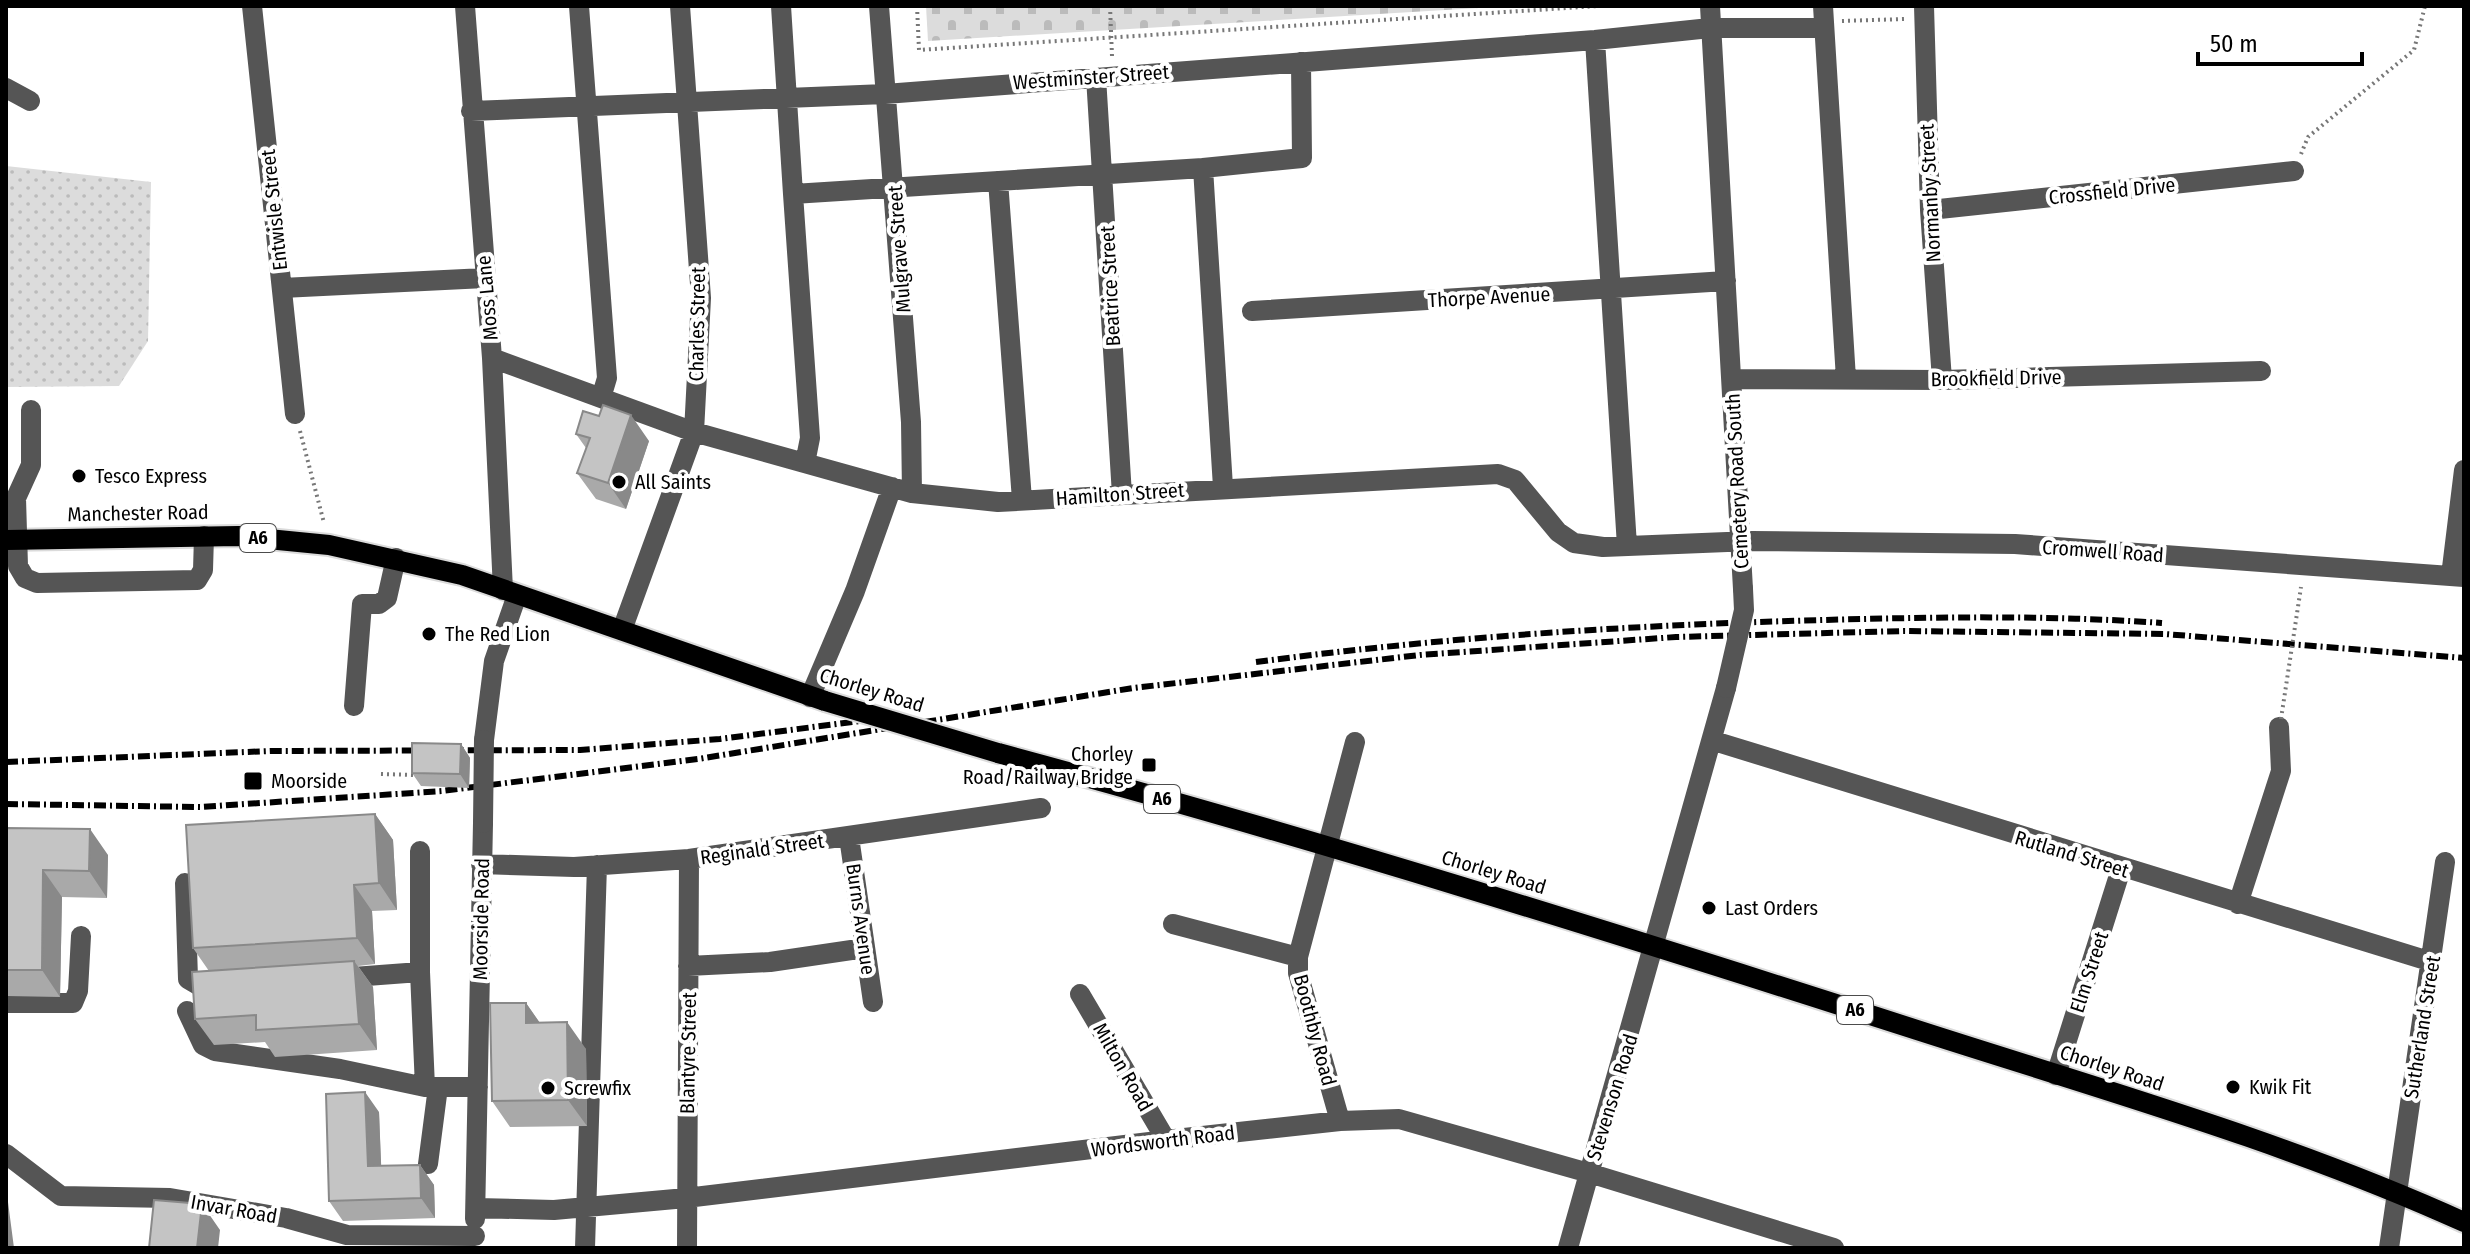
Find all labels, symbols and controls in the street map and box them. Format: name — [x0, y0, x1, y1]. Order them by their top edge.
scale bar — [2198, 16, 2362, 66]
text: 50 m — [2210, 30, 2258, 58]
street label: Westminster Street — [1012, 60, 1170, 94]
street label: Normanby Street — [1914, 123, 1946, 263]
street label: Entwisle Street — [256, 148, 292, 272]
street label: Crossfield Drive — [2048, 172, 2176, 210]
street label: Mulgrave Street — [883, 184, 915, 314]
street label: Beatrice Street — [1095, 225, 1125, 347]
street label: Moss Lane — [471, 254, 503, 342]
street label: Charles Street — [684, 266, 710, 382]
street label: Thorpe Avenue — [1427, 282, 1551, 312]
street label: Brookfield Drive — [1930, 365, 2062, 391]
street label: Cemetery Road South — [1720, 393, 1754, 569]
place label: Tesco Express — [95, 464, 207, 488]
marker: Tesco Express — [70, 467, 88, 485]
place label: All Saints — [635, 470, 711, 494]
marker: All Saints — [610, 473, 628, 491]
street label: Hamilton Street — [1055, 478, 1186, 510]
street label: Manchester Road — [67, 500, 209, 526]
road number: A6 — [240, 524, 276, 552]
street label: Cromwell Road — [2041, 535, 2165, 567]
place label: The Red Lion — [445, 622, 550, 646]
marker: The Red Lion — [420, 625, 438, 643]
street label: Chorley Road — [817, 663, 927, 717]
place label: Chorley Road/Railway Bridge — [963, 742, 1133, 789]
marker: Chorley Road/Railway Bridge — [1140, 756, 1158, 774]
place label: Moorside — [271, 769, 347, 793]
marker: Moorside — [242, 770, 264, 792]
road number: A6 — [1144, 785, 1180, 813]
street label: Rutland Street — [2012, 825, 2132, 883]
street label: Reginald Street — [699, 828, 826, 870]
street label: Chorley Road — [1439, 845, 1549, 899]
street label: Moorside Road — [468, 858, 494, 980]
street label: Burns Avenue — [841, 862, 881, 976]
place label: Last Orders — [1725, 896, 1818, 920]
marker: Last Orders — [1700, 899, 1718, 917]
street label: Elm Street — [2065, 928, 2113, 1016]
street label: Sutherland Street — [2399, 953, 2445, 1100]
street label: Boothby Road — [1289, 971, 1341, 1089]
street label: Blantyre Street — [675, 991, 701, 1114]
road number: A6 — [1837, 996, 1873, 1024]
street label: Milton Road — [1088, 1019, 1158, 1115]
street label: Stevenson Road — [1581, 1031, 1643, 1163]
street label: Chorley Road — [2057, 1040, 2167, 1096]
place label: Kwik Fit — [2249, 1075, 2312, 1099]
place label: Screwfix — [564, 1076, 631, 1100]
marker: Kwik Fit — [2224, 1078, 2242, 1096]
marker: Screwfix — [539, 1079, 557, 1097]
street label: Wordsworth Road — [1090, 1120, 1236, 1162]
street label: Invar Road — [189, 1190, 279, 1228]

